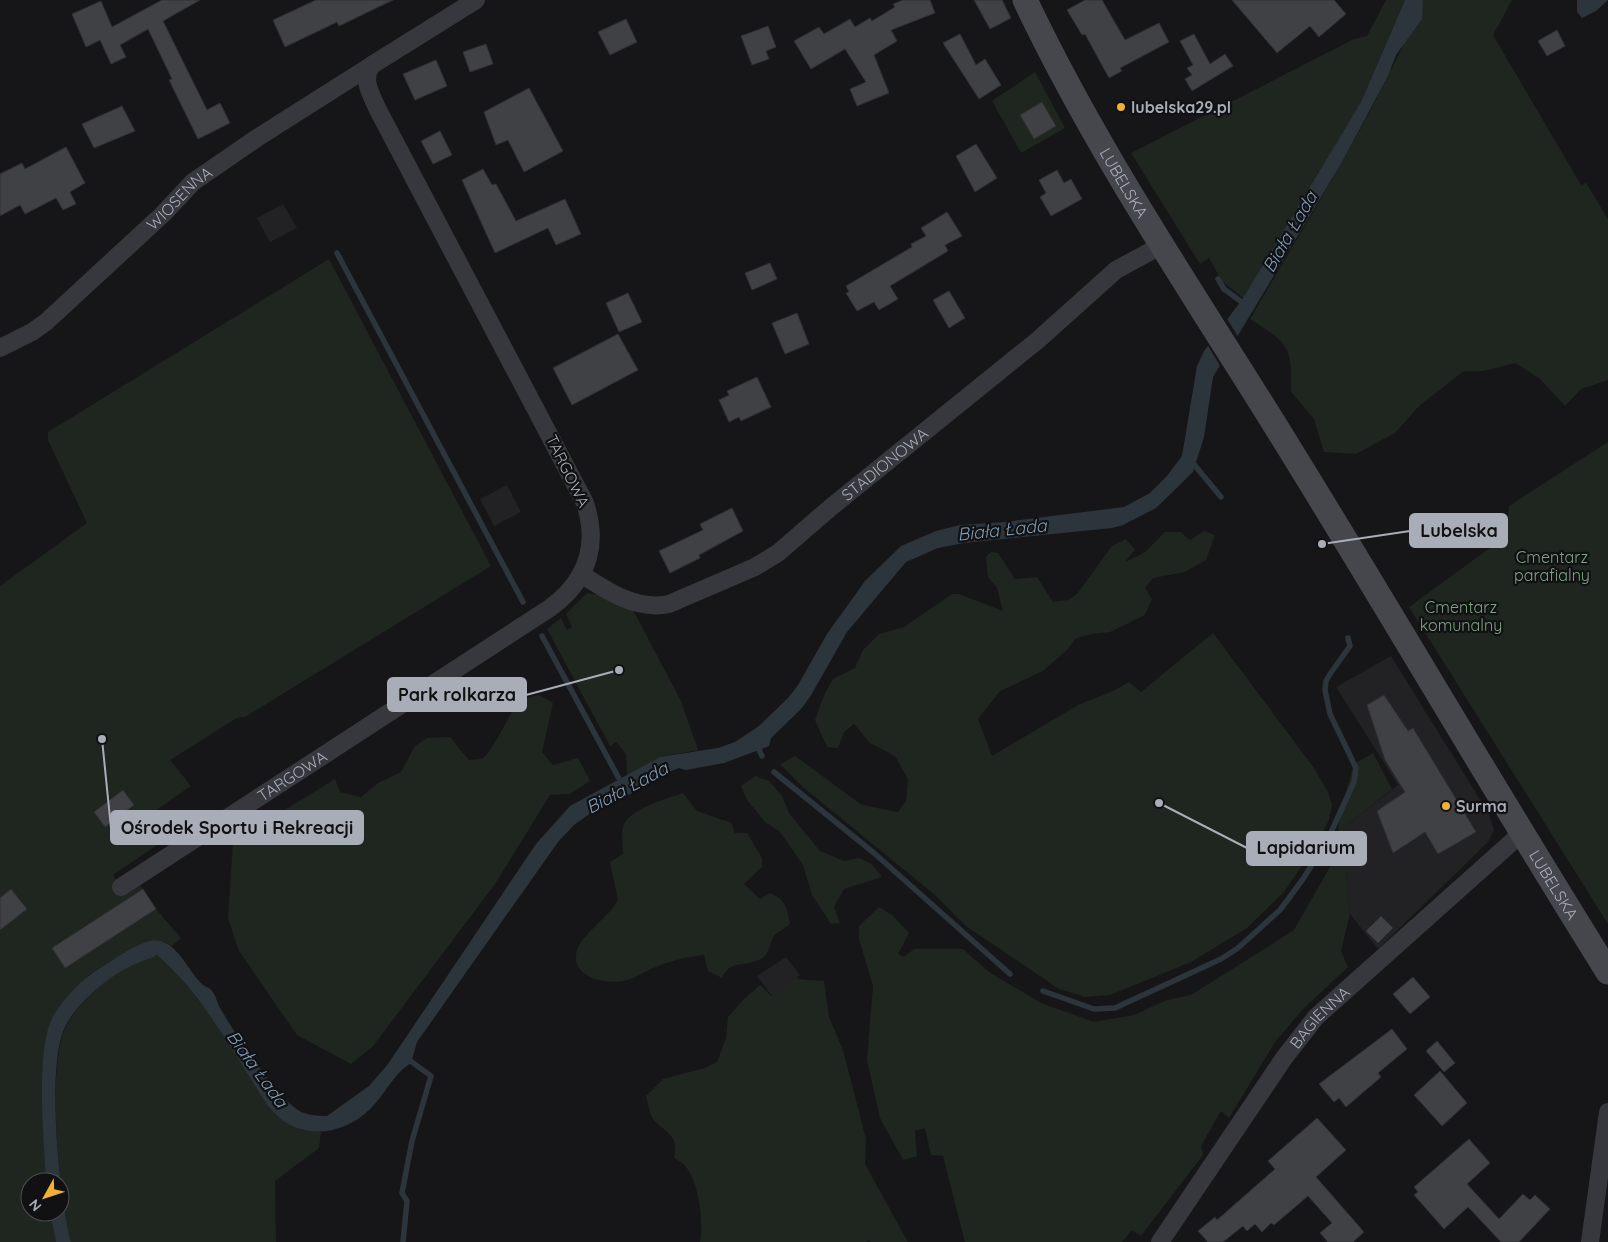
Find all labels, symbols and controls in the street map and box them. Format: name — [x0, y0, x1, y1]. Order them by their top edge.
place label: lubelska29.pl — [1131, 97, 1231, 117]
marker: lubelska29.pl — [1115, 101, 1127, 113]
street label: LUBELSKA — [1096, 144, 1153, 221]
street label: WIOSENNA — [142, 162, 216, 234]
water label: Biała Łada — [1257, 186, 1322, 276]
street label: STADIONOWA — [837, 423, 932, 505]
street label: TARGOWA — [542, 431, 594, 511]
water label: Biała Łada — [956, 513, 1049, 546]
callout: Lubelska — [1410, 514, 1507, 547]
text: Lubelska — [1420, 519, 1498, 542]
park label: Cmentarz parafialny — [1514, 547, 1590, 585]
park label: Cmentarz komunalny — [1420, 597, 1502, 635]
callout: Park rolkarza — [388, 678, 526, 711]
text: Park rolkarza — [398, 683, 516, 706]
street label: TARGOWA — [254, 746, 330, 806]
water label: Biała Łada — [582, 756, 673, 819]
place label: Surma — [1456, 796, 1507, 816]
marker: Surma — [1440, 800, 1452, 812]
callout: Ośrodek Sportu i Rekreacji — [111, 811, 363, 844]
text: Ośrodek Sportu i Rekreacji — [121, 816, 353, 839]
callout: Lapidarium — [1247, 832, 1366, 865]
text: Lapidarium — [1257, 836, 1355, 859]
street label: LUBELSKA — [1525, 846, 1583, 923]
street label: BAGIENNA — [1285, 982, 1354, 1052]
water label: Biała Łada — [222, 1026, 294, 1113]
north arrow — [20, 1172, 70, 1222]
text: N — [25, 1196, 45, 1215]

